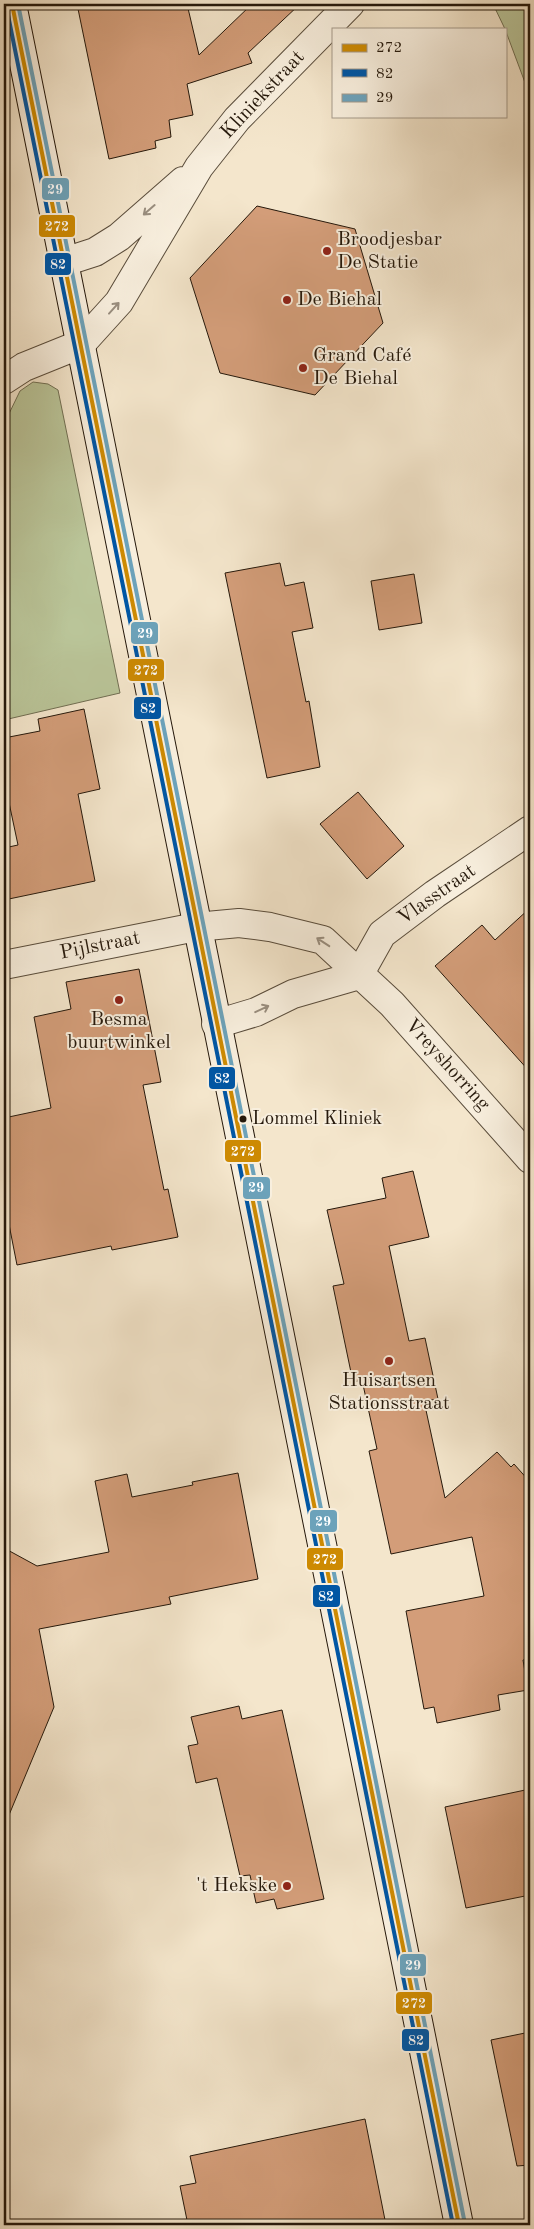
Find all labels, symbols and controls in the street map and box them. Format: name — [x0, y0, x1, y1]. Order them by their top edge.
legend — [332, 28, 506, 118]
text: 272 — [376, 41, 402, 56]
street label: Kliniekstraat — [217, 47, 309, 143]
text: 82 — [376, 67, 393, 82]
text: 29 — [376, 91, 393, 106]
line badge: 29 — [41, 177, 70, 201]
text: 29 — [47, 183, 63, 197]
one-way arrow — [143, 205, 156, 216]
line badge: 272 — [38, 214, 76, 238]
text: 272 — [45, 220, 69, 234]
place label: Broodjesbar De Statie — [337, 230, 442, 273]
marker: Broodjesbar De Statie — [321, 245, 333, 257]
line badge: 82 — [44, 252, 72, 276]
text: 82 — [50, 258, 66, 272]
place label: De Biehal — [297, 290, 382, 310]
marker: De Biehal — [281, 294, 293, 306]
one-way arrow — [108, 302, 120, 315]
place label: Grand Café De Biehal — [313, 346, 411, 389]
marker: Grand Café De Biehal — [297, 362, 309, 374]
line badge: 29 — [130, 621, 159, 645]
text: 29 — [137, 627, 153, 641]
line badge: 272 — [127, 658, 165, 682]
text: 272 — [134, 664, 158, 678]
line badge: 82 — [133, 696, 162, 720]
text: 82 — [140, 702, 156, 716]
street label: Vlasstraat — [394, 861, 480, 929]
street label: Pijlstraat — [58, 928, 142, 964]
one-way arrow — [317, 937, 331, 947]
marker: Besma buurtwinkel — [113, 994, 125, 1006]
one-way arrow — [254, 1003, 269, 1013]
place label: Besma buurtwinkel — [67, 1010, 171, 1053]
street label: Vreyshorring — [401, 1015, 493, 1115]
line badge: 82 — [208, 1066, 236, 1090]
text: 82 — [214, 1072, 230, 1086]
place label: Lommel Kliniek — [252, 1110, 382, 1129]
marker: Lommel Kliniek — [238, 1114, 248, 1124]
line badge: 272 — [224, 1139, 262, 1163]
text: 272 — [231, 1145, 255, 1159]
line badge: 29 — [242, 1176, 271, 1200]
text: 29 — [248, 1181, 264, 1195]
marker: Huisartsen Stationsstraat — [383, 1355, 395, 1367]
place label: Huisartsen Stationsstraat — [328, 1371, 450, 1414]
line badge: 29 — [309, 1509, 338, 1533]
text: 29 — [315, 1515, 331, 1529]
line badge: 272 — [306, 1547, 344, 1571]
text: 272 — [313, 1553, 337, 1567]
line badge: 82 — [312, 1584, 341, 1608]
text: 82 — [318, 1590, 334, 1604]
place label: 't Hekske — [196, 1876, 277, 1896]
marker: 't Hekske — [281, 1880, 293, 1892]
line badge: 29 — [399, 1953, 427, 1977]
text: 29 — [405, 1959, 421, 1973]
line badge: 272 — [395, 1991, 433, 2015]
text: 272 — [402, 1997, 426, 2011]
line badge: 82 — [401, 2028, 430, 2052]
text: 82 — [408, 2034, 424, 2048]

